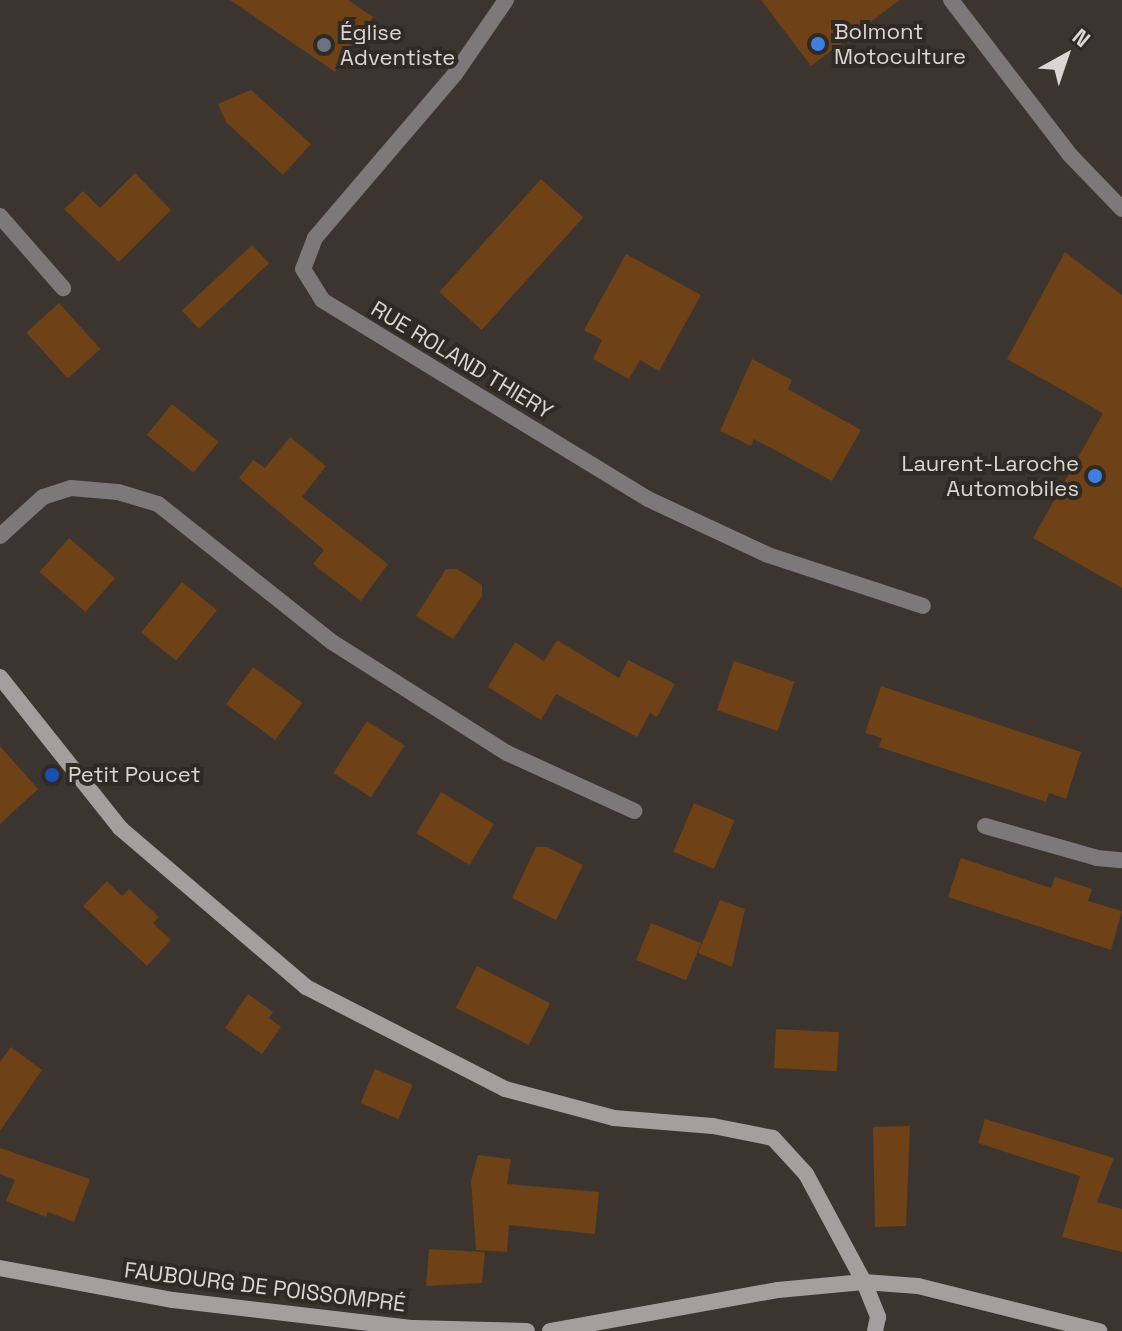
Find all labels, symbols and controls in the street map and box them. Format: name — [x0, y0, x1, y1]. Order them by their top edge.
north arrow — [1026, 16, 1106, 96]
place label: Bolmont Motoculture — [834, 18, 966, 70]
place label: Église Adventiste — [340, 19, 455, 70]
text: N — [1067, 22, 1096, 53]
marker: Bolmont Motoculture — [809, 35, 827, 53]
marker: Église Adventiste — [315, 36, 333, 54]
street label: RUE ROLAND THIERY — [366, 295, 558, 425]
place label: Laurent-Laroche Automobiles — [901, 450, 1079, 502]
marker: Laurent-Laroche Automobiles — [1086, 467, 1104, 485]
place label: Petit Poucet — [68, 762, 201, 788]
marker: Petit Poucet — [43, 766, 61, 784]
street label: FAUBOURG DE POISSOMPRÉ — [123, 1257, 407, 1317]

